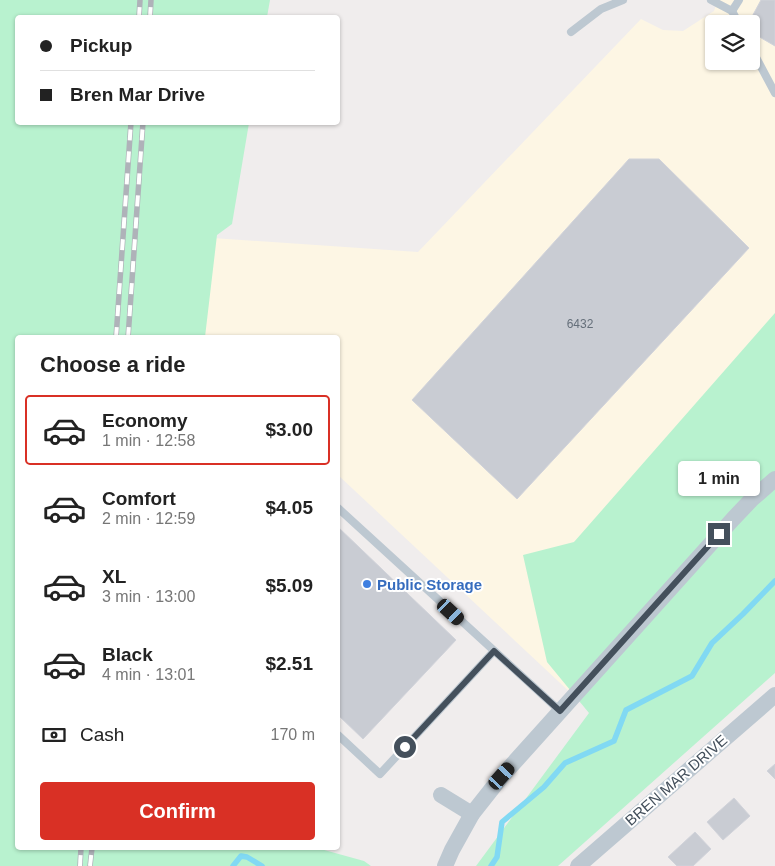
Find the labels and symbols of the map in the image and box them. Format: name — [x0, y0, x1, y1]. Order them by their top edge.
house number: 6432 — [567, 317, 594, 331]
callout: 1 min — [678, 462, 760, 496]
route end — [708, 523, 730, 545]
place label: Public Storage — [377, 576, 482, 593]
marker: Public Storage — [361, 578, 373, 590]
car — [434, 596, 467, 628]
street label: BREN MAR DRIVE — [622, 731, 730, 829]
route start — [394, 736, 416, 758]
car — [486, 760, 517, 792]

